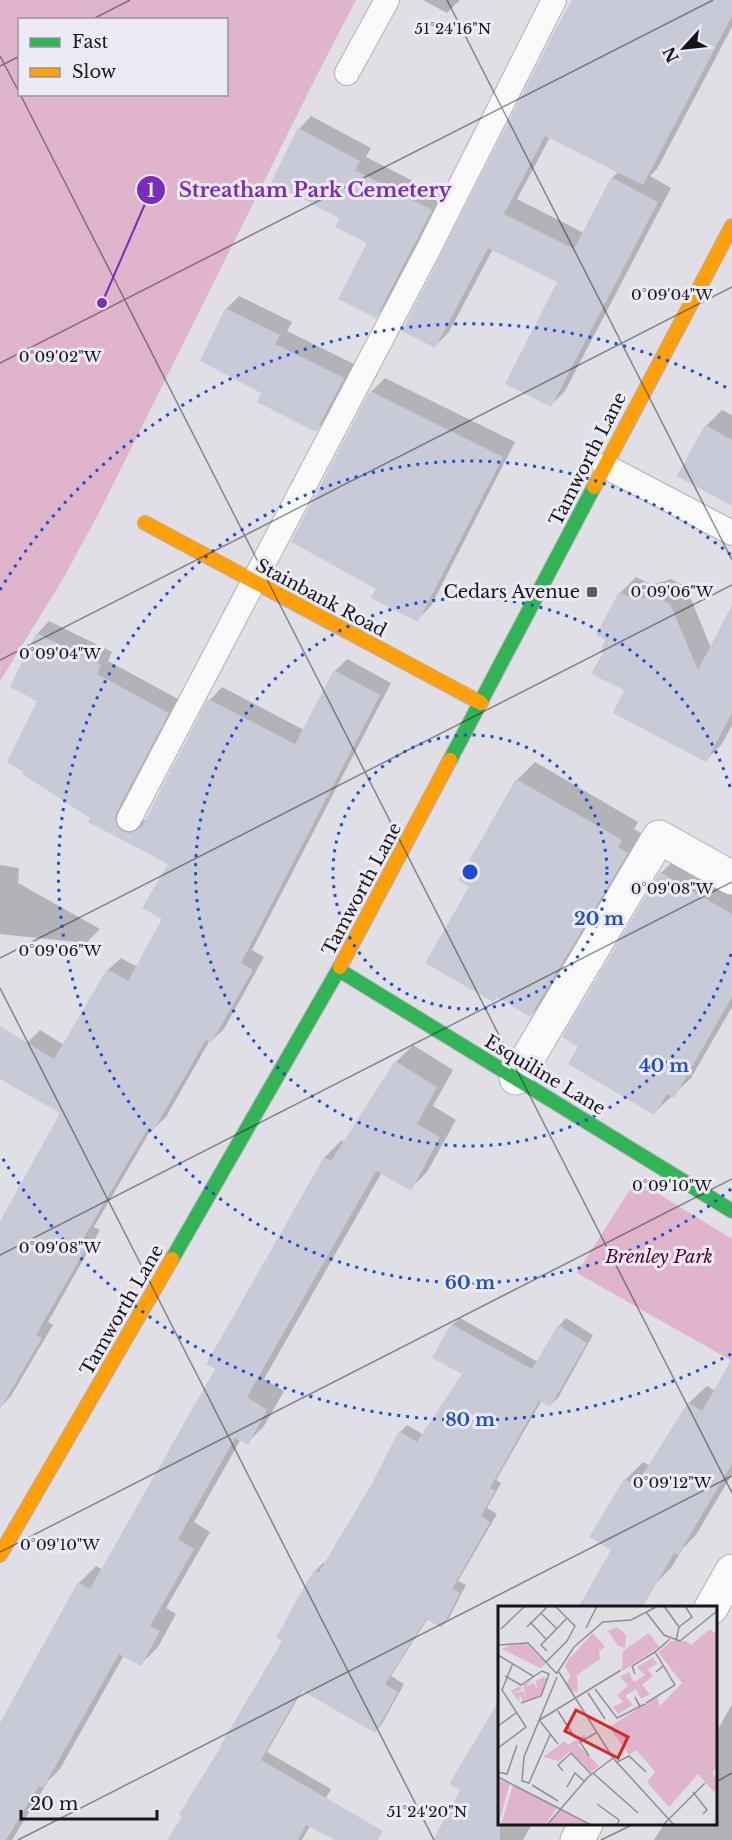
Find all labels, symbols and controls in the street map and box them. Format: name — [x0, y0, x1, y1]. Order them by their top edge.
legend — [18, 18, 228, 96]
north arrow — [654, 18, 714, 78]
text: 51°24'16"N — [415, 19, 491, 38]
text: Fast — [72, 31, 109, 53]
text: N — [658, 44, 683, 66]
text: Slow — [72, 61, 117, 83]
callout: Streatham Park Cemetery — [136, 171, 463, 209]
text: Streatham Park Cemetery — [179, 178, 452, 202]
text: 1 — [147, 180, 155, 202]
text: 0°09'04"W — [631, 285, 713, 304]
text: 0°09'02"W — [19, 347, 102, 366]
street label: Tamworth Lane — [545, 388, 631, 530]
street label: Stainbank Road — [252, 554, 390, 642]
place label: Cedars Avenue — [443, 581, 580, 603]
text: 0°09'06"W — [631, 582, 714, 601]
marker: Cedars Avenue — [585, 585, 599, 599]
text: 0°09'04"W — [19, 644, 101, 663]
street label: Tamworth Lane — [318, 819, 406, 959]
centre of rings — [460, 862, 480, 882]
text: 0°09'08"W — [631, 879, 714, 898]
text: 20 m — [574, 908, 624, 930]
text: 0°09'06"W — [19, 941, 102, 960]
street label: Esquiline Lane — [481, 1030, 609, 1120]
text: 40 m — [639, 1055, 689, 1077]
text: 0°09'10"W — [632, 1176, 712, 1195]
text: 0°09'08"W — [19, 1238, 102, 1257]
street label: Tamworth Lane — [76, 1241, 168, 1379]
park label: Brenley Park — [604, 1246, 713, 1268]
text: 60 m — [445, 1272, 495, 1294]
text: 80 m — [445, 1409, 495, 1431]
text: 0°09'12"W — [633, 1473, 712, 1492]
text: 0°09'10"W — [20, 1535, 100, 1554]
inset map — [498, 1606, 717, 1825]
scale bar — [21, 1783, 158, 1821]
text: 20 m — [30, 1793, 78, 1815]
text: 51°24'20"N — [387, 1802, 467, 1821]

